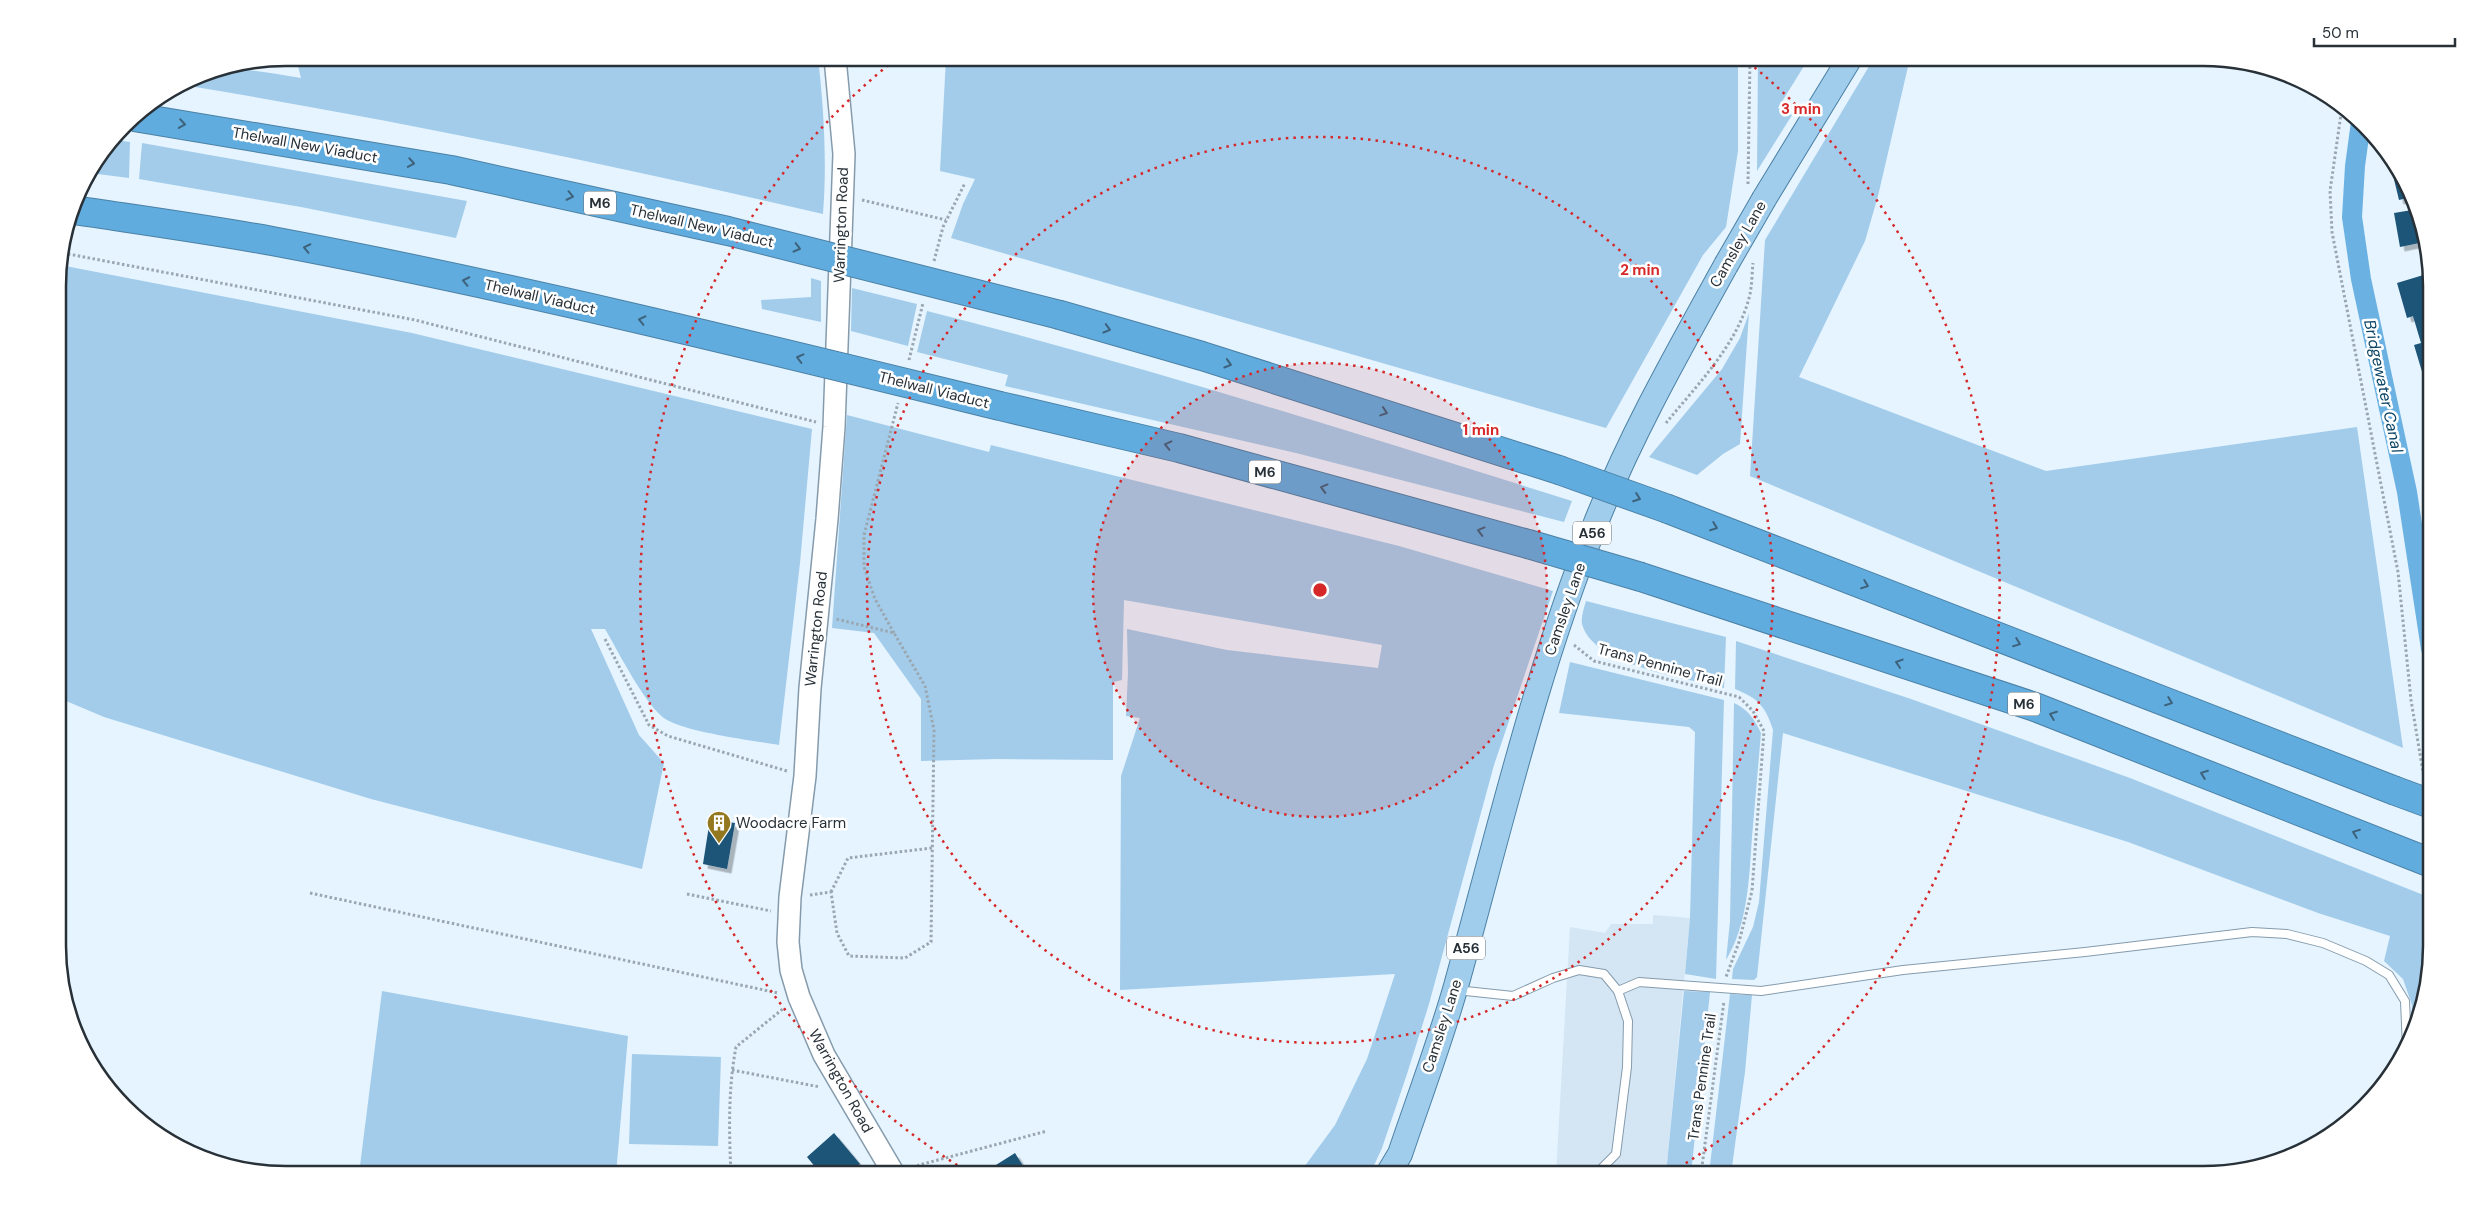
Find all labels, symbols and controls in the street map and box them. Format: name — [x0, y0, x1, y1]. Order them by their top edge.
scale bar — [2314, 15, 2455, 47]
text: 50 m — [2322, 23, 2359, 43]
text: 3 min — [1781, 99, 1821, 119]
one-way arrow — [178, 118, 186, 129]
street label: Thelwall New Viaduct — [231, 122, 379, 168]
one-way arrow — [406, 158, 415, 168]
street label: Warrington Road — [829, 167, 853, 283]
one-way arrow — [566, 190, 574, 201]
road number: M6 — [584, 192, 616, 214]
street label: Camsley Lane — [1705, 197, 1771, 291]
street label: Thelwall New Viaduct — [628, 200, 776, 252]
one-way arrow — [792, 242, 801, 253]
one-way arrow — [303, 244, 311, 254]
text: 2 min — [1620, 260, 1660, 280]
street label: Thelwall Viaduct — [483, 275, 597, 319]
one-way arrow — [462, 276, 471, 287]
one-way arrow — [637, 315, 646, 326]
water label: Bridgewater Canal — [2359, 318, 2408, 455]
one-way arrow — [1102, 323, 1111, 333]
one-way arrow — [797, 353, 805, 363]
one-way arrow — [1224, 358, 1232, 368]
street label: Thelwall Viaduct — [877, 367, 991, 413]
one-way arrow — [1379, 406, 1387, 416]
text: 1 min — [1463, 420, 1499, 440]
one-way arrow — [1163, 440, 1172, 451]
road number: M6 — [1249, 461, 1281, 484]
one-way arrow — [1320, 483, 1329, 494]
one-way arrow — [1633, 492, 1641, 502]
one-way arrow — [1709, 521, 1717, 531]
road number: A56 — [1573, 522, 1611, 544]
one-way arrow — [1477, 526, 1485, 537]
street label: Camsley Lane — [1540, 560, 1590, 658]
street label: Warrington Road — [800, 570, 832, 688]
one-way arrow — [1860, 579, 1869, 589]
centre of rings — [1311, 581, 1329, 599]
one-way arrow — [2012, 637, 2021, 647]
street label: Trans Pennine Trail — [1595, 639, 1725, 691]
one-way arrow — [1895, 658, 1904, 668]
road number: M6 — [2008, 692, 2040, 716]
one-way arrow — [2164, 696, 2172, 706]
one-way arrow — [2049, 710, 2058, 721]
one-way arrow — [2200, 770, 2209, 780]
building icon: Woodacre Farm — [706, 810, 732, 844]
place label: Woodacre Farm — [736, 813, 846, 833]
one-way arrow — [2352, 829, 2361, 839]
road number: A56 — [1447, 936, 1485, 960]
street label: Camsley Lane — [1418, 977, 1466, 1075]
street label: Trans Pennine Trail — [1683, 1012, 1721, 1142]
street label: Warrington Road — [804, 1026, 878, 1136]

